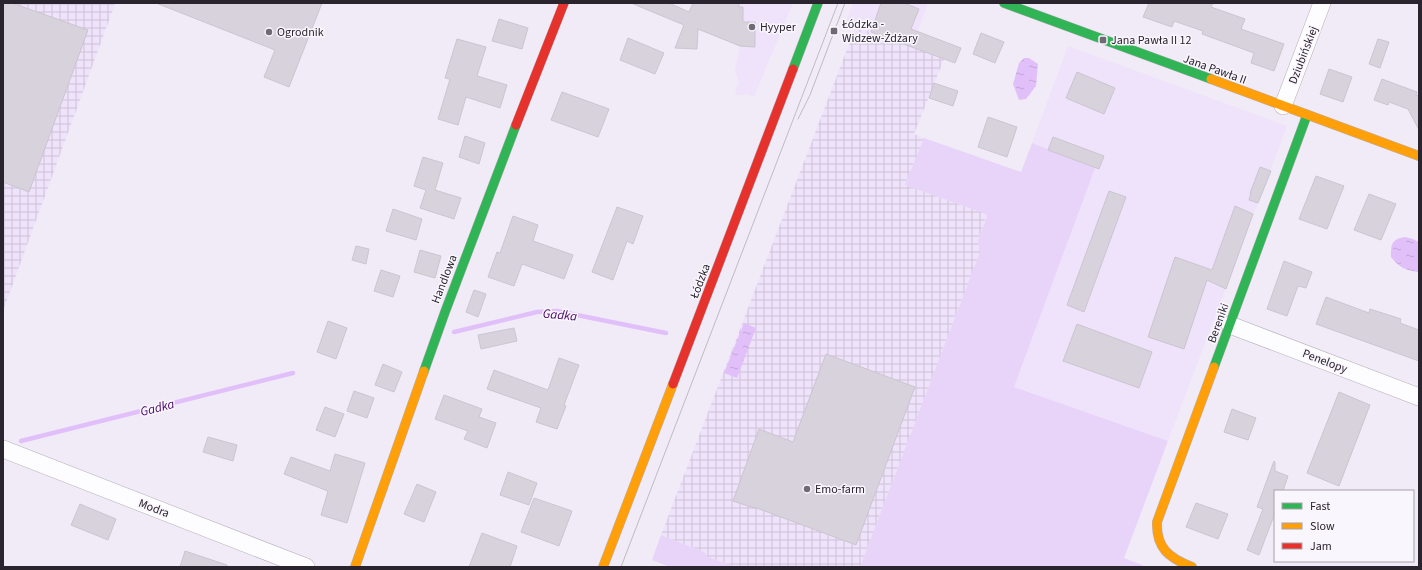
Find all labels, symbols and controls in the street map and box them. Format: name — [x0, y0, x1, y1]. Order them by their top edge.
place label: Łódzka - Widzew-Żdżary — [841, 16, 918, 47]
place label: Hyyper — [760, 19, 797, 36]
marker: Hyyper — [747, 22, 757, 32]
place label: Ogrodnik — [277, 24, 324, 41]
street label: Dziubińskiej — [1285, 24, 1322, 87]
marker: Łódzka - Widzew-Żdżary — [829, 26, 839, 36]
marker: Ogrodnik — [264, 27, 274, 37]
place label: Jana Pawła II 12 — [1111, 32, 1191, 49]
marker: Jana Pawła II 12 — [1098, 35, 1108, 45]
street label: Jana Pawła II — [1181, 50, 1249, 89]
street label: Handlowa — [427, 252, 462, 306]
street label: Łódzka — [686, 261, 715, 302]
street label: Bereniki — [1203, 301, 1234, 346]
water label: Gadka — [542, 305, 578, 325]
street label: Penelopy — [1300, 345, 1350, 378]
water label: Gadka — [138, 395, 176, 421]
place label: Emo-farm — [815, 481, 865, 498]
marker: Emo-farm — [802, 484, 812, 494]
legend — [1274, 490, 1414, 562]
street label: Modra — [136, 495, 172, 522]
text: Fast — [1310, 498, 1330, 515]
text: Slow — [1310, 518, 1335, 535]
text: Jam — [1310, 538, 1332, 555]

